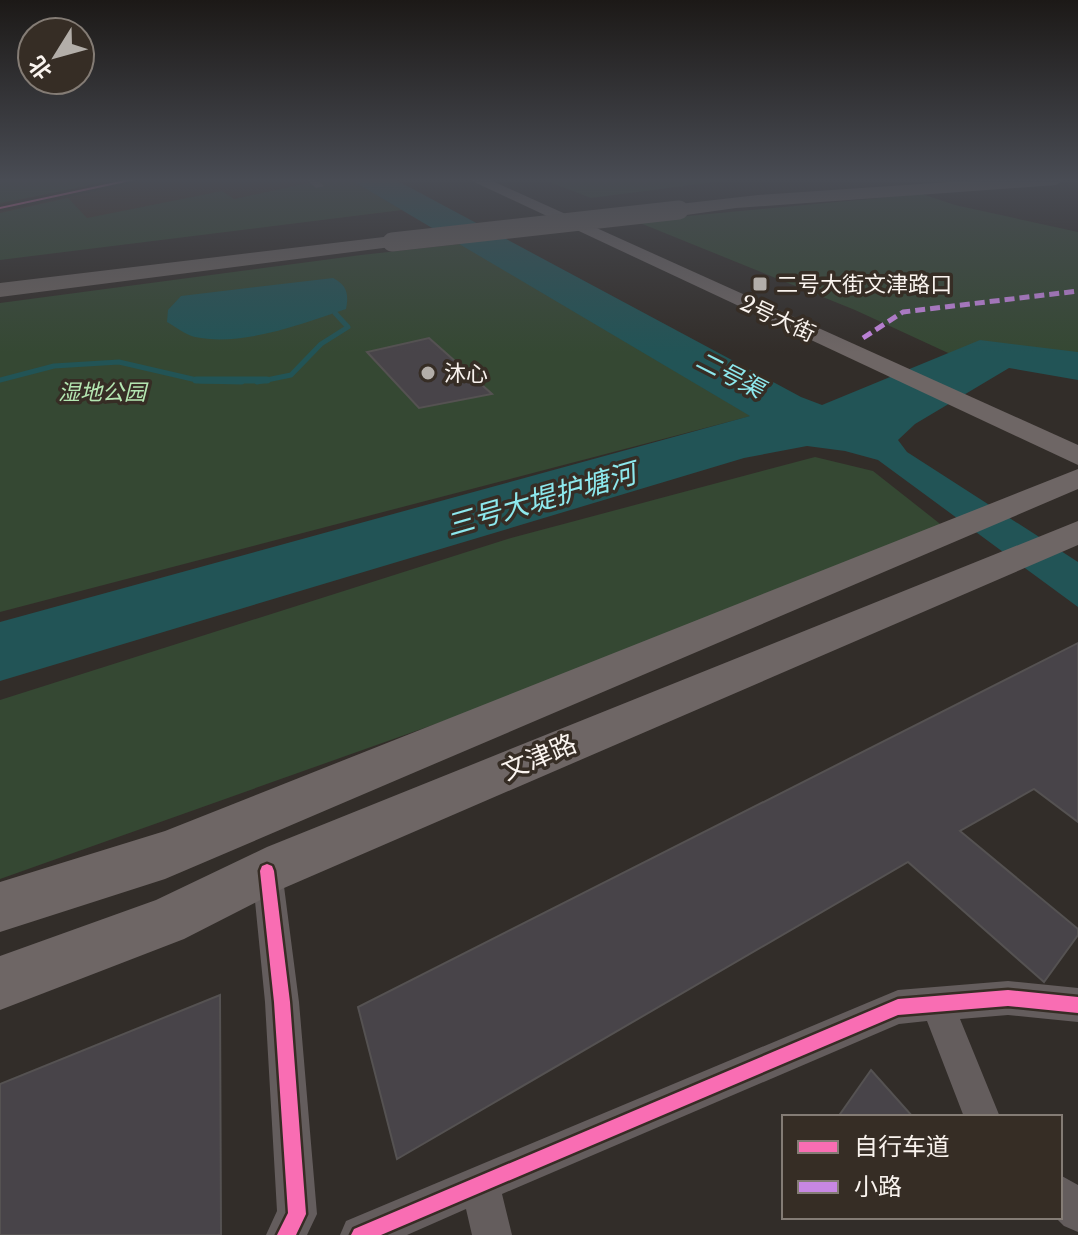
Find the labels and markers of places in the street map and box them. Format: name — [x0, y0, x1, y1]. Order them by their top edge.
place label: 二号大街文津路口 — [776, 271, 952, 298]
marker: 二号大街文津路口 — [751, 275, 769, 293]
place label: 沐心 — [444, 360, 488, 387]
marker: 沐心 — [419, 364, 437, 382]

